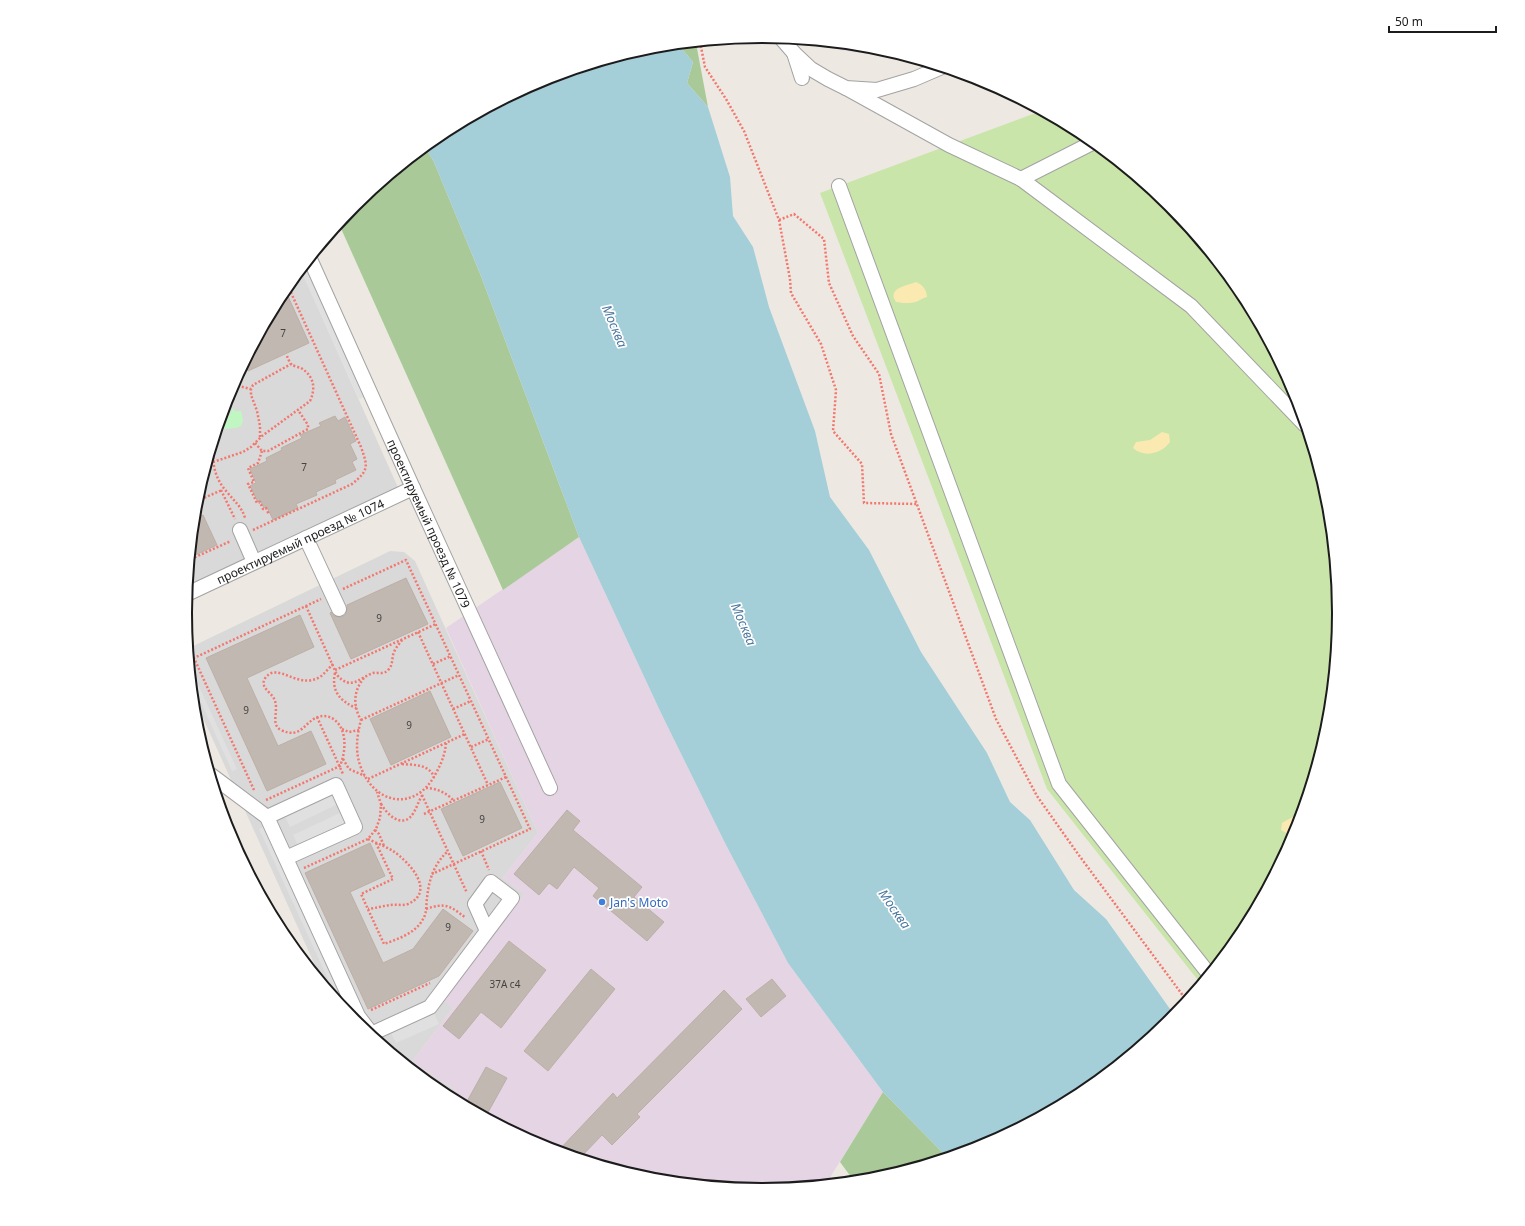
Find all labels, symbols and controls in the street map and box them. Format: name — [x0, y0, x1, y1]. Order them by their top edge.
scale bar — [1389, 8, 1496, 34]
text: 50 m — [1395, 13, 1423, 30]
water label: Москва — [598, 302, 632, 351]
house number: 7 — [280, 326, 286, 340]
street label: проектируемый проезд № 1079 — [384, 436, 475, 610]
house number: 7 — [301, 460, 307, 474]
street label: проектируемый проезд № 1074 — [214, 494, 387, 588]
water label: Москва — [727, 600, 761, 649]
house number: 9 — [376, 611, 382, 625]
house number: 9 — [243, 703, 249, 717]
house number: 9 — [406, 718, 412, 732]
house number: 9 — [479, 812, 485, 826]
water label: Москва — [875, 886, 916, 933]
place label: Jan's Moto — [609, 894, 668, 911]
marker: Jan's Moto — [597, 897, 607, 907]
house number: 9 — [445, 920, 451, 934]
house number: 37А с4 — [489, 977, 521, 991]

